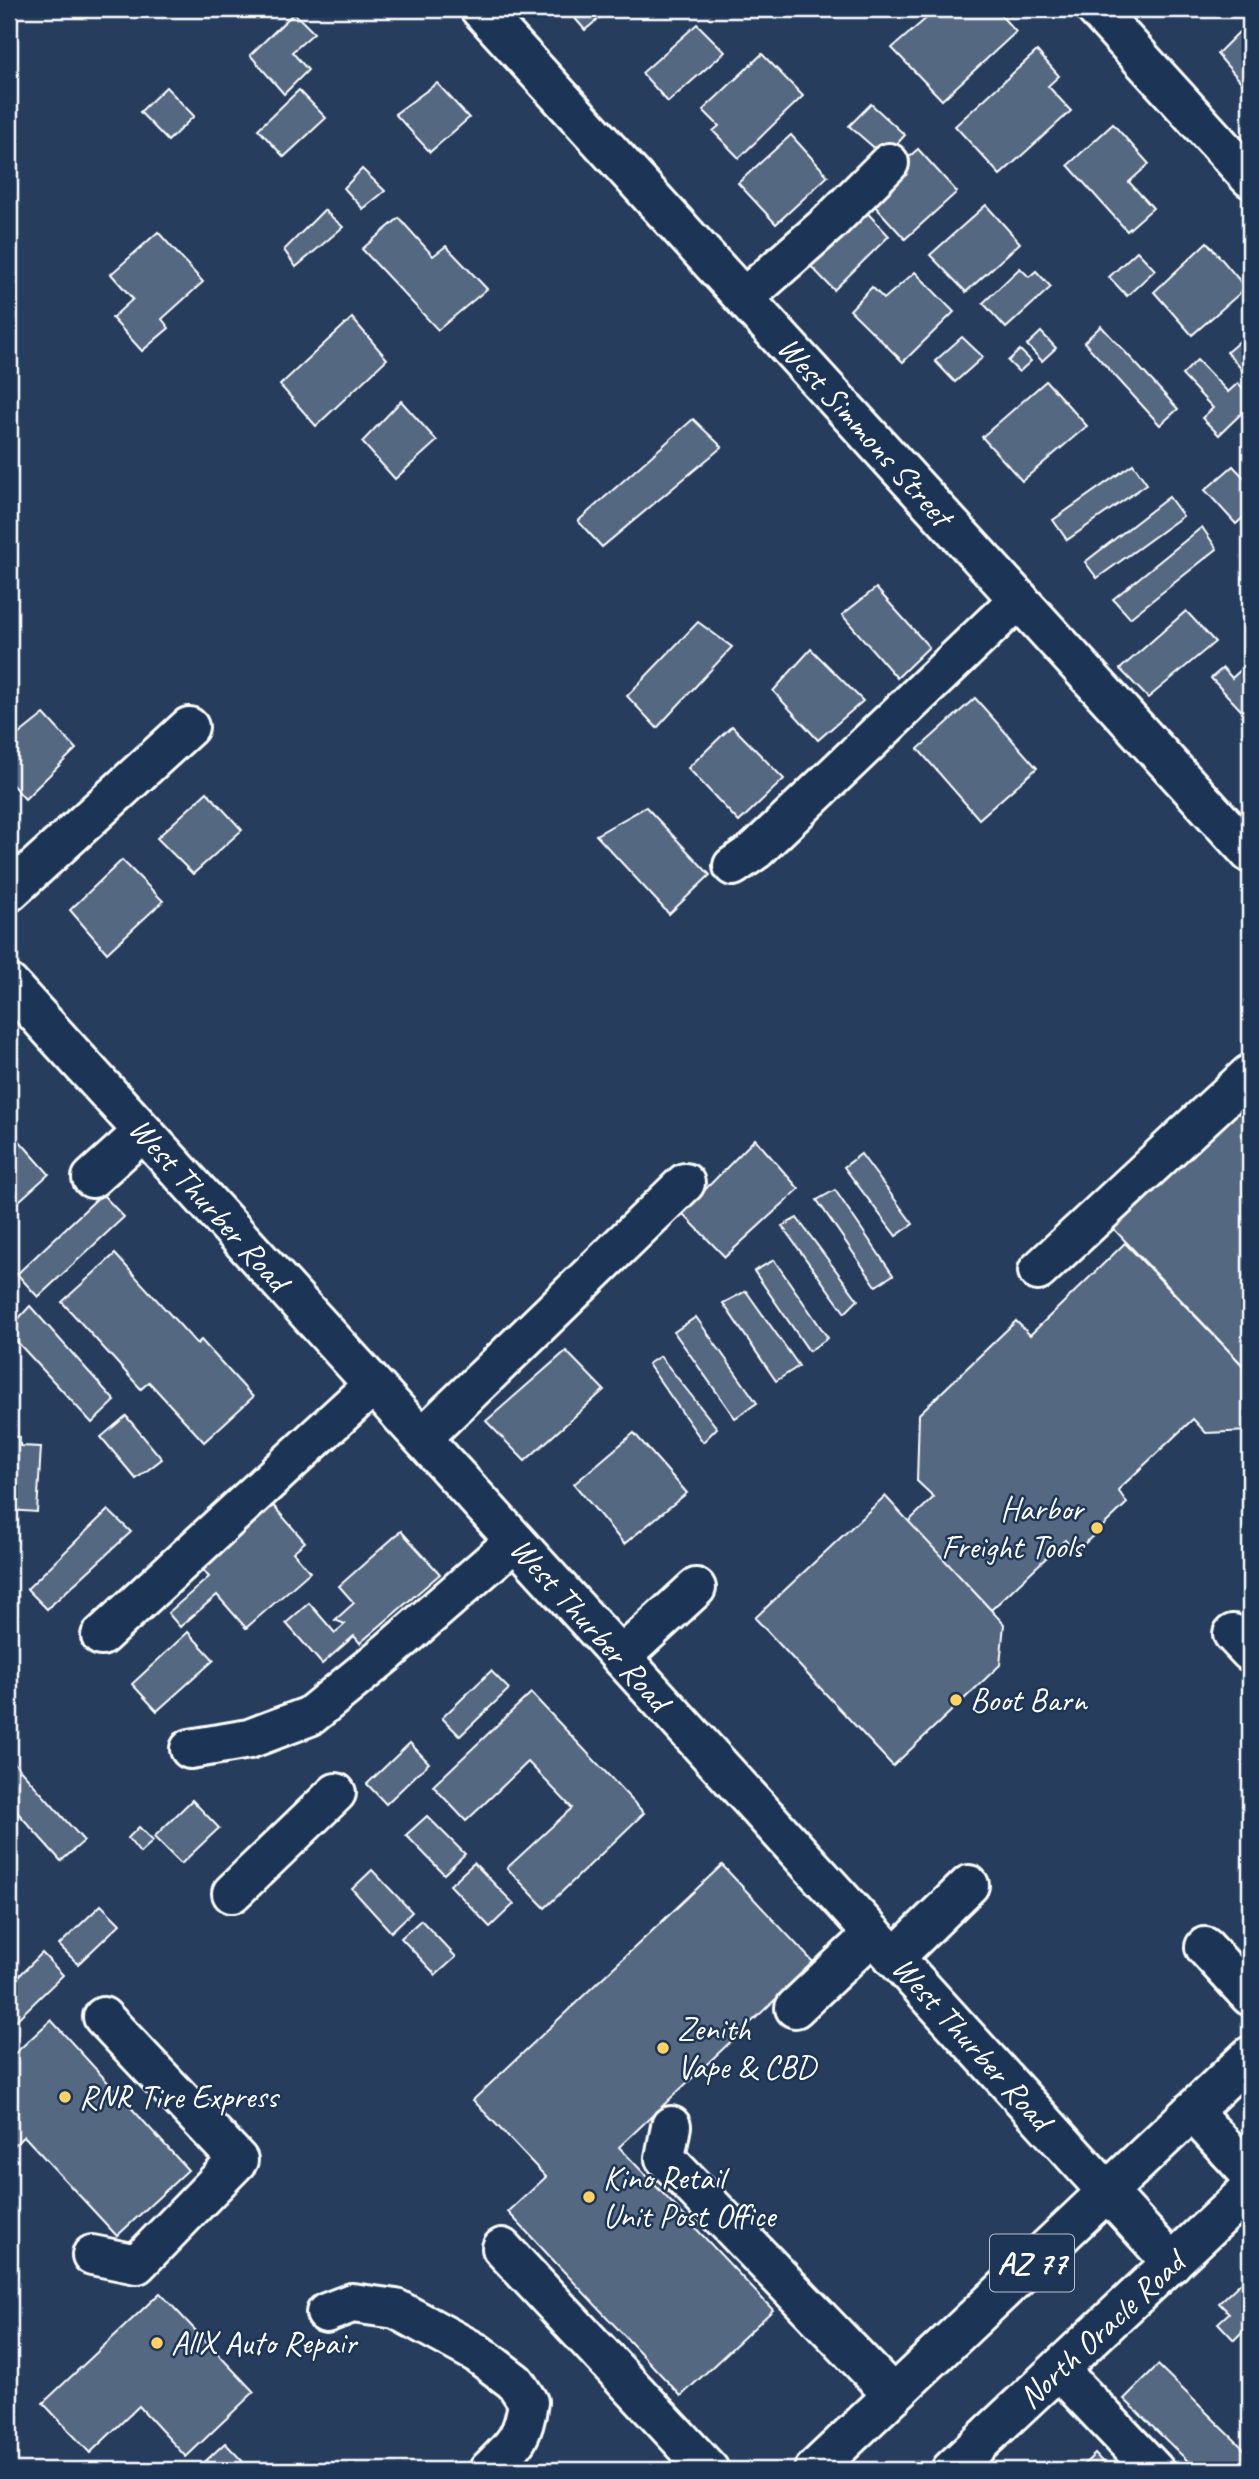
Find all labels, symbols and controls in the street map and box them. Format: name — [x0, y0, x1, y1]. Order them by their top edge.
street label: West Simmons Street — [769, 327, 964, 538]
street label: West Thurber Road — [120, 1108, 301, 1303]
place label: Harbor Freight Tools — [941, 1488, 1086, 1568]
marker: Harbor Freight Tools — [1089, 1520, 1105, 1536]
street label: West Thurber Road — [501, 1528, 682, 1723]
place label: Boot Barn — [970, 1679, 1089, 1721]
marker: Boot Barn — [948, 1692, 964, 1708]
street label: West Thurber Road — [883, 1947, 1064, 2142]
place label: Zenith Vape & CBD — [677, 2008, 818, 2088]
marker: Zenith Vape & CBD — [655, 2040, 671, 2056]
place label: RNR Tire Express — [79, 2076, 280, 2118]
marker: RNR Tire Express — [57, 2089, 73, 2105]
place label: Kino Retail Unit Post Office — [603, 2157, 778, 2237]
marker: Kino Retail Unit Post Office — [581, 2189, 597, 2205]
road number: AZ 77 — [990, 2234, 1074, 2292]
street label: North Oracle Road — [1009, 2239, 1197, 2418]
place label: AllX Auto Repair — [171, 2322, 359, 2364]
marker: AllX Auto Repair — [149, 2335, 165, 2351]

